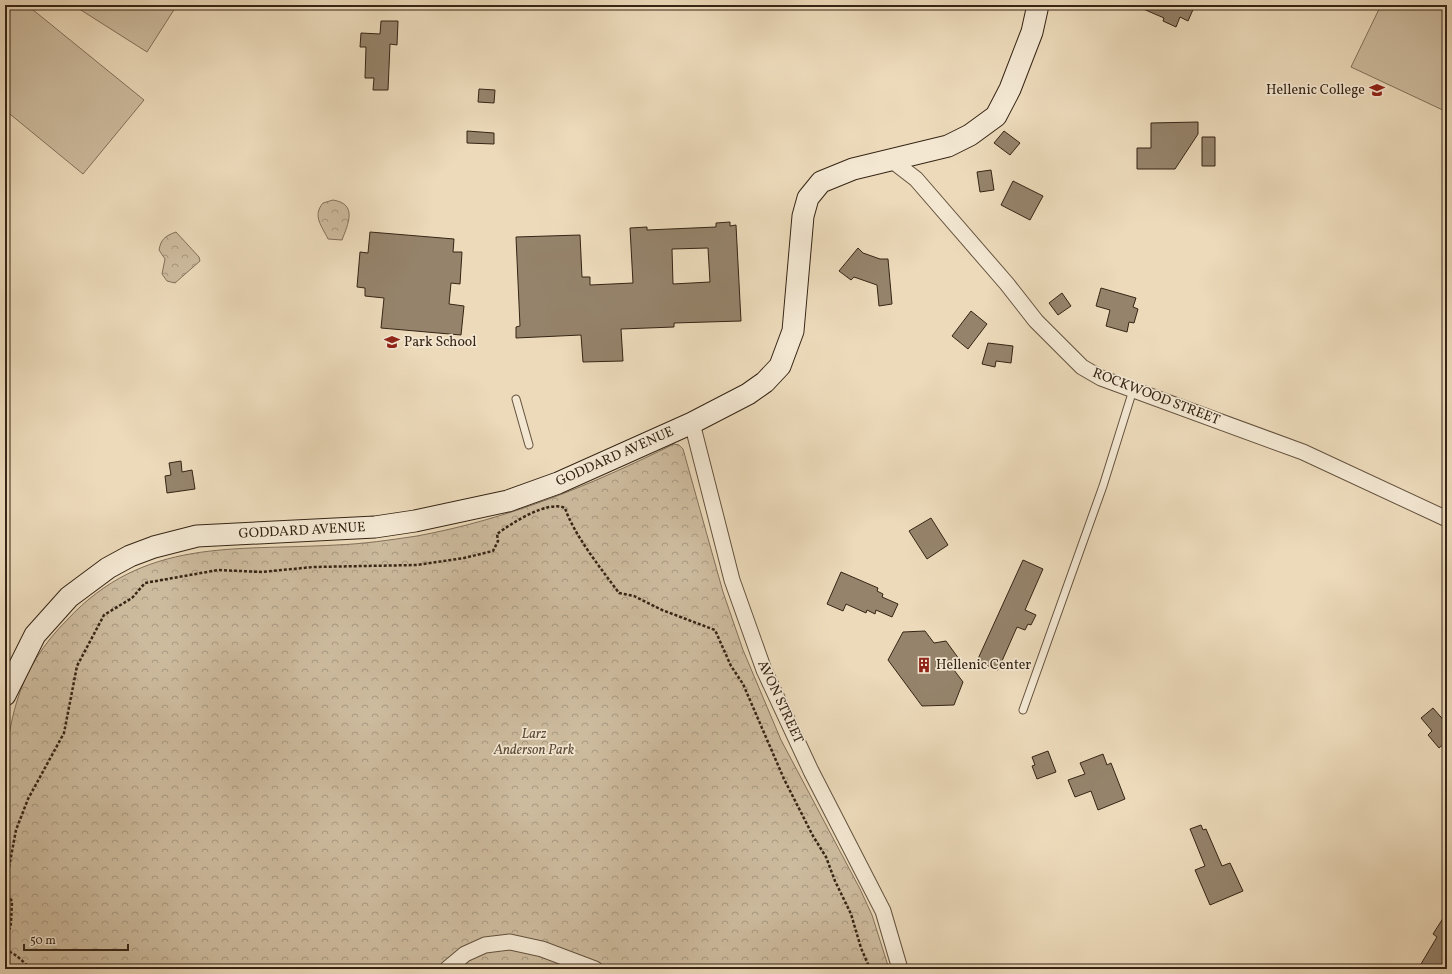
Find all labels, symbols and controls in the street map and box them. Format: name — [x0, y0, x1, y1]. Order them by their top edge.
place label: Hellenic College — [1266, 81, 1365, 100]
school or university icon: Hellenic College — [1368, 81, 1386, 99]
school or university icon: Park School — [383, 333, 401, 351]
place label: Park School — [404, 333, 476, 352]
street label: ROCKWOOD STREET — [1090, 364, 1222, 430]
street label: GODDARD AVENUE — [553, 422, 677, 492]
street label: GODDARD AVENUE — [238, 518, 366, 544]
building icon: Hellenic Center — [915, 656, 933, 674]
place label: Hellenic Center — [936, 656, 1031, 675]
street label: AVON STREET — [752, 657, 808, 747]
park label: Larz Anderson Park — [493, 725, 575, 760]
scale bar — [24, 926, 128, 952]
text: 50 m — [30, 933, 56, 949]

